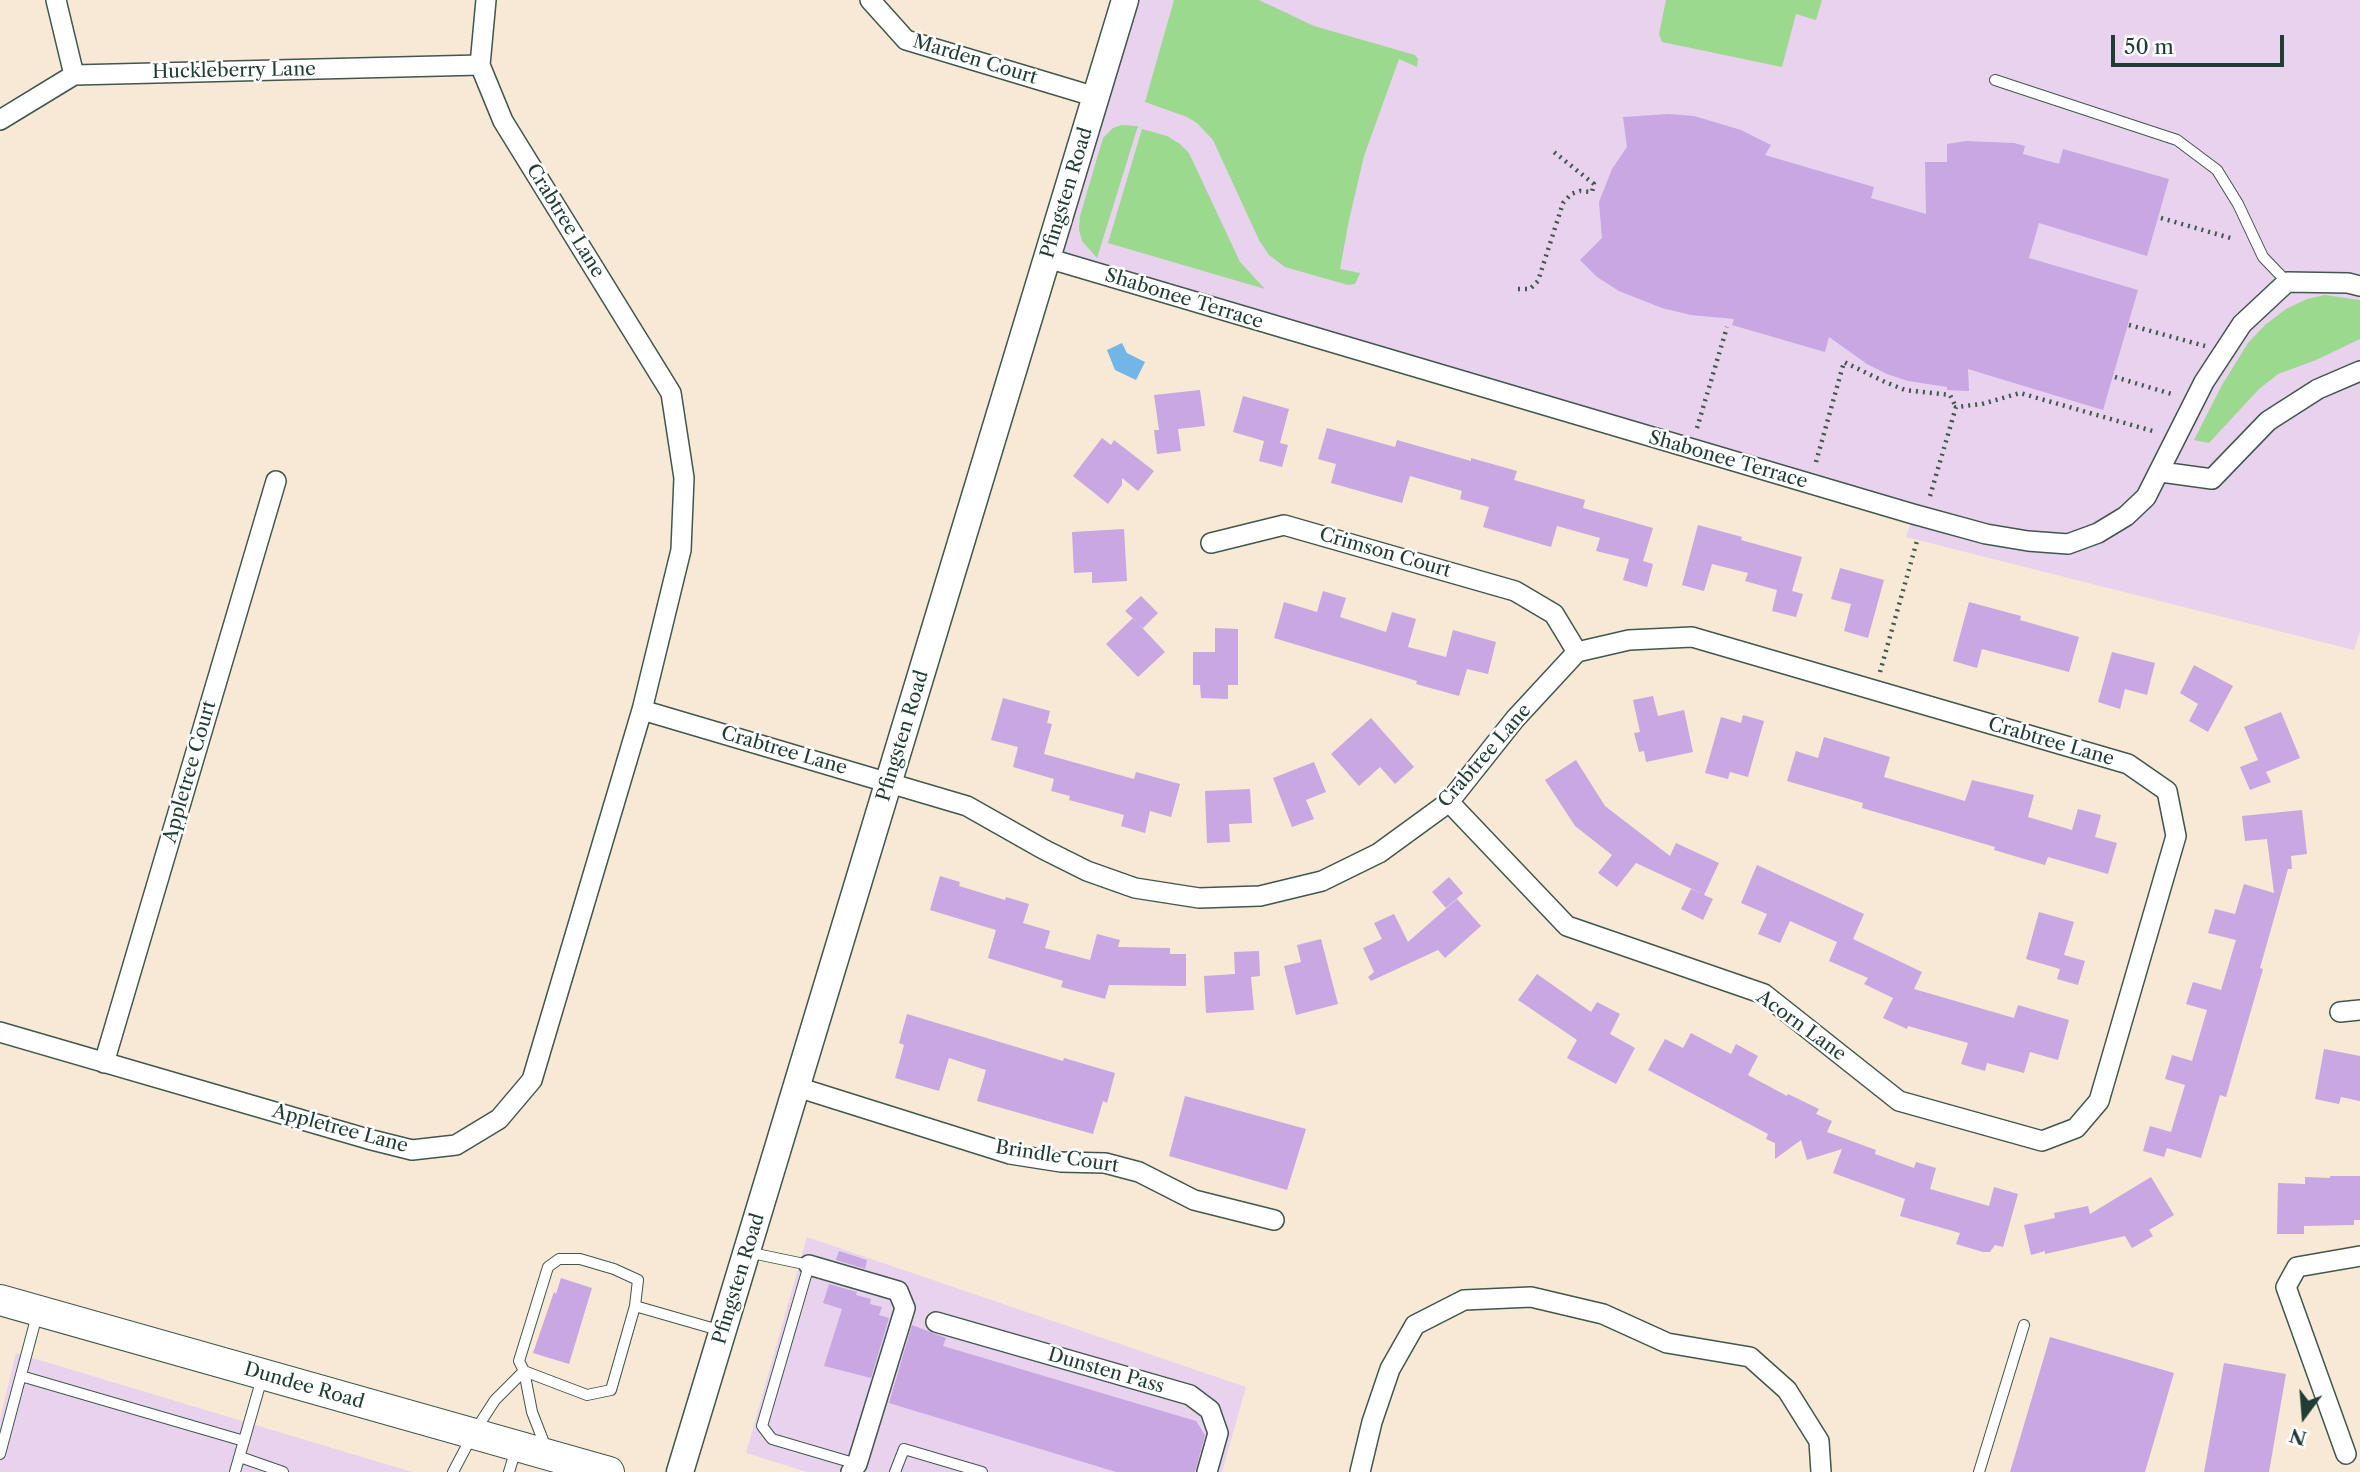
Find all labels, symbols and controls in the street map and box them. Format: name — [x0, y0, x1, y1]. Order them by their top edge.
scale bar — [2115, 21, 2288, 65]
street label: Marden Court — [910, 30, 1040, 90]
text: 50 m — [2124, 34, 2174, 59]
street label: Huckleberry Lane — [152, 58, 316, 84]
street label: Pfingsten Road — [1036, 125, 1098, 261]
street label: Crabtree Lane — [521, 160, 609, 282]
street label: Shabonee Terrace — [1102, 264, 1266, 334]
street label: Shabonee Terrace — [1646, 426, 1810, 494]
street label: Crimson Court — [1317, 523, 1453, 583]
street label: Pfingsten Road — [872, 668, 934, 804]
street label: Appletree Court — [159, 698, 221, 846]
street label: Crabtree Lane — [1434, 700, 1536, 812]
street label: Crabtree Lane — [1985, 713, 2117, 771]
street label: Crabtree Lane — [718, 722, 850, 780]
street label: Acorn Lane — [1752, 986, 1850, 1066]
street label: Appletree Lane — [270, 1100, 410, 1158]
street label: Brindle Court — [994, 1136, 1120, 1178]
street label: Pfingsten Road — [708, 1211, 770, 1347]
street label: Dunsten Pass — [1045, 1343, 1167, 1399]
street label: Dundee Road — [241, 1358, 367, 1414]
north arrow — [2269, 1381, 2339, 1451]
text: N — [2287, 1423, 2309, 1450]

